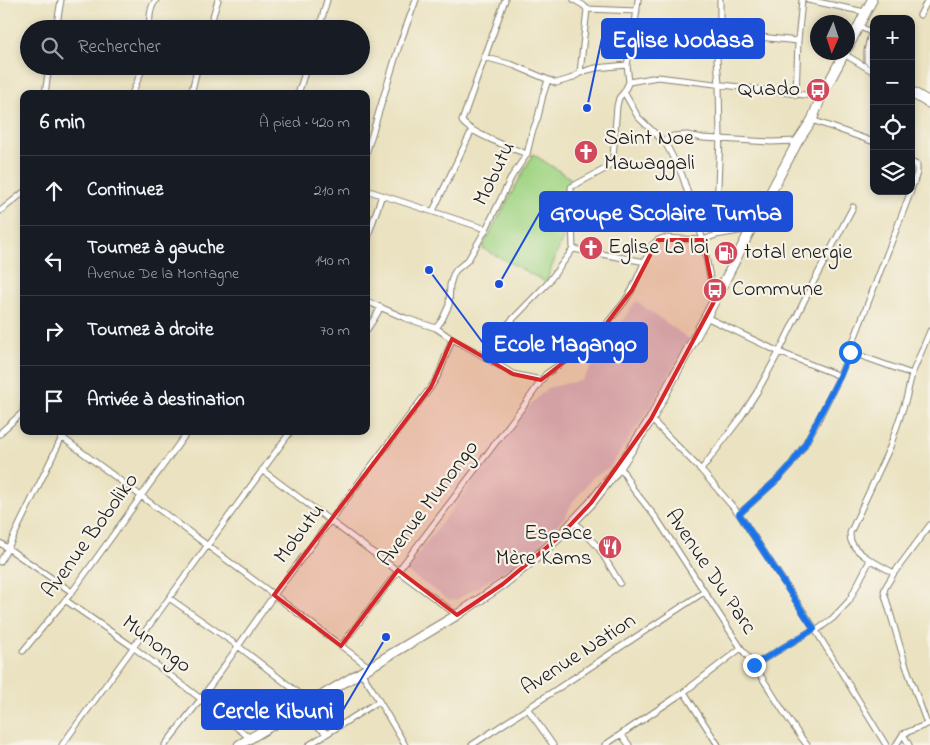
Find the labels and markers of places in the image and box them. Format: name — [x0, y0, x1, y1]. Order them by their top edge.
callout: Eglise Nodasa — [602, 19, 764, 58]
place label: Quado — [738, 74, 800, 106]
bus stop icon: Quado — [805, 77, 831, 103]
place label: Saint Noe Mawaggali — [604, 123, 695, 181]
church icon: Saint Noe Mawaggali — [573, 139, 599, 165]
callout: Groupe Scolaire Tumba — [540, 192, 792, 231]
place label: Eglise La loi — [608, 232, 709, 265]
church icon: Eglise La loi — [578, 235, 604, 261]
place label: total energie — [744, 237, 853, 270]
fuel station icon: total energie — [713, 240, 739, 266]
place label: Commune — [732, 274, 823, 306]
bus stop icon: Commune — [702, 277, 728, 303]
callout: Ecole Magango — [483, 323, 647, 362]
place label: Espace Mère Kams — [496, 518, 592, 575]
restaurant icon: Espace Mère Kams — [597, 534, 623, 560]
callout: Cercle Kibuni — [202, 690, 343, 729]

